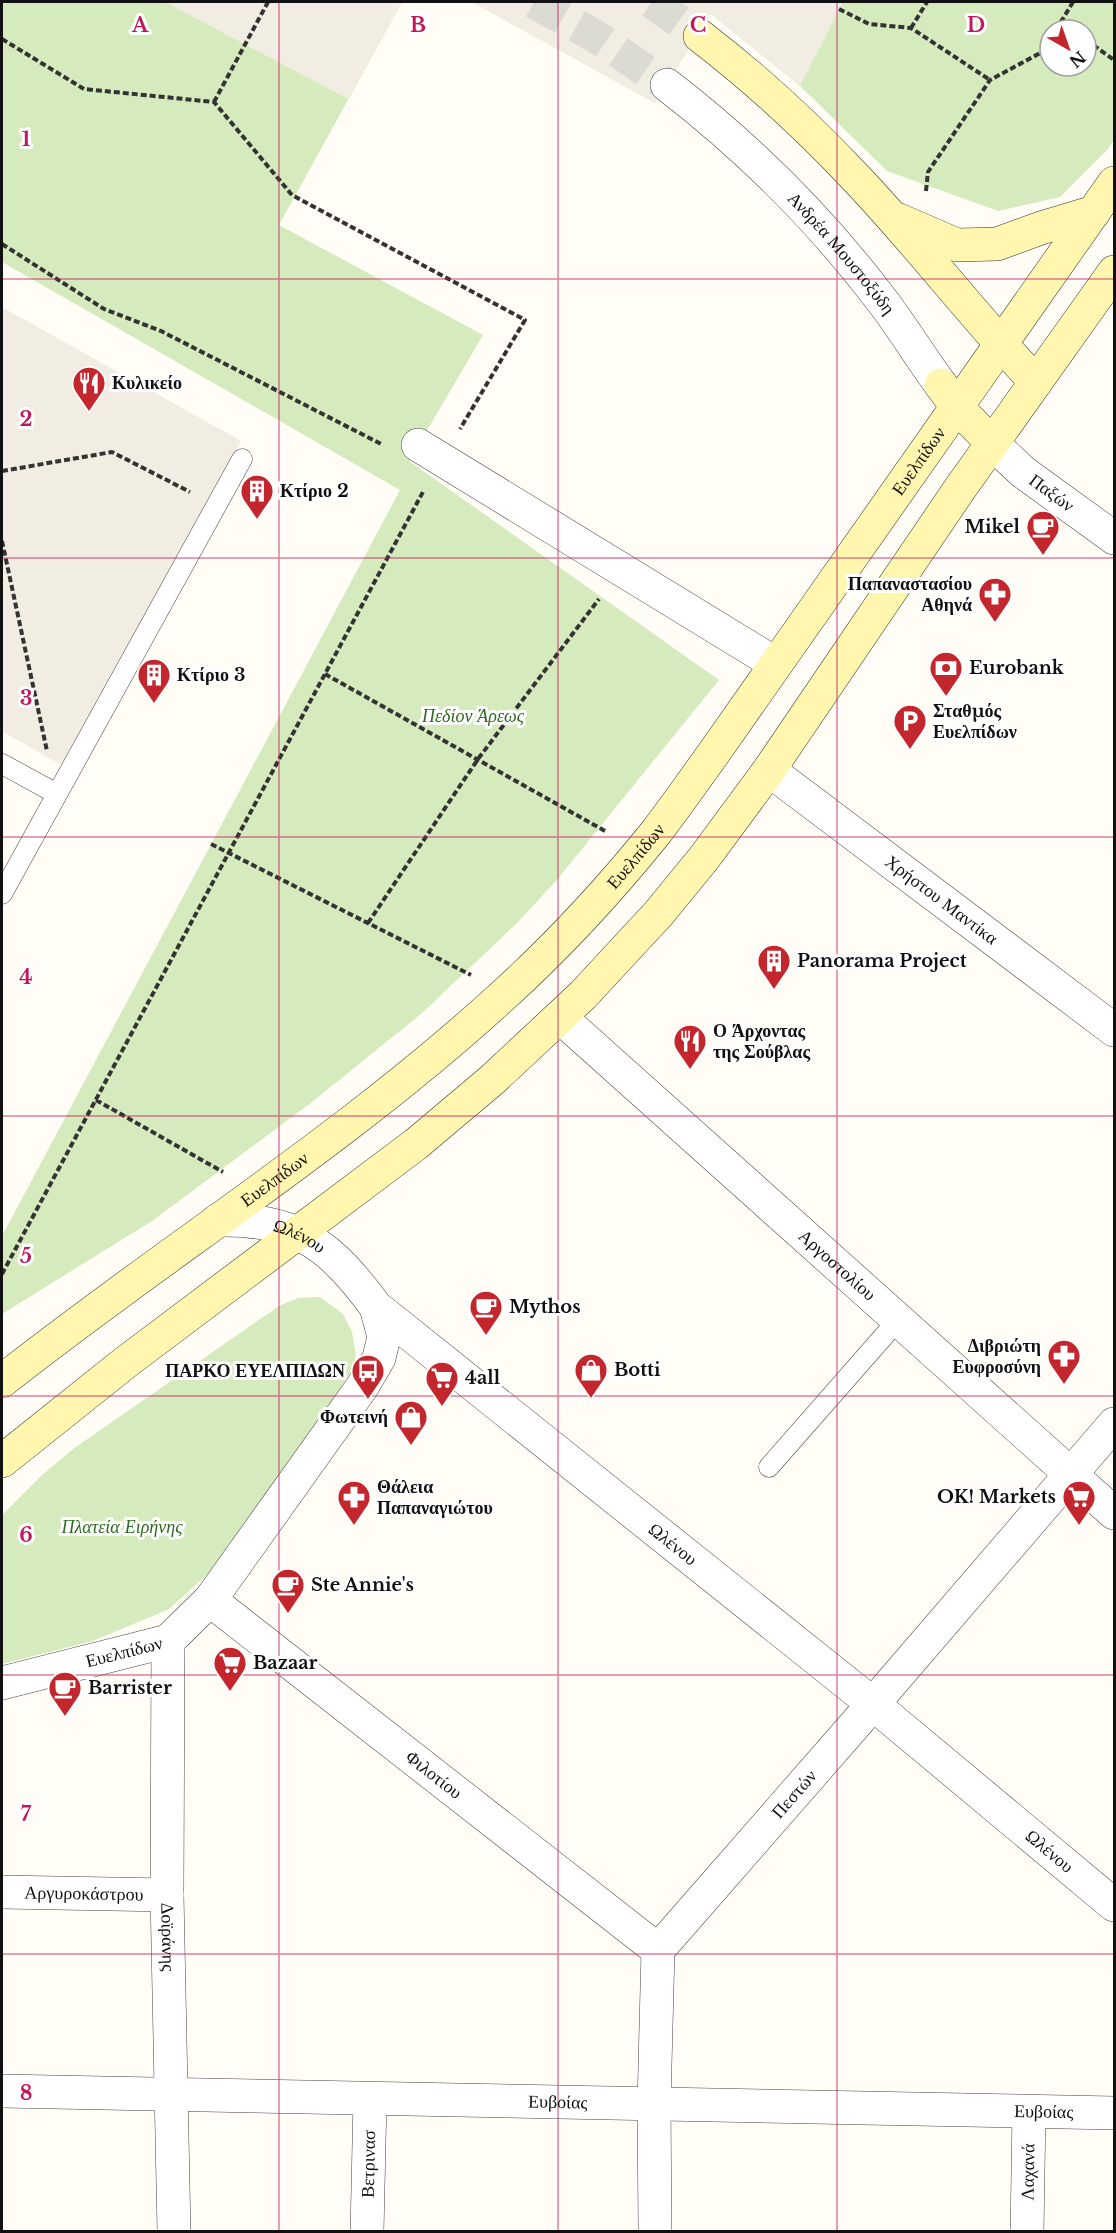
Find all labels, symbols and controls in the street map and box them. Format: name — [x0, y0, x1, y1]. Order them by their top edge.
text: A — [131, 13, 149, 37]
text: B — [410, 13, 426, 37]
text: C — [690, 13, 706, 37]
text: D — [967, 13, 985, 37]
north arrow — [1038, 18, 1098, 78]
text: N — [1065, 47, 1090, 72]
text: 1 — [22, 127, 31, 151]
street label: Ανδρέα Μουστοξύδη — [783, 187, 900, 319]
restaurant icon: Κυλικείο — [71, 365, 107, 412]
place label: Κυλικείο — [112, 372, 182, 394]
text: 2 — [19, 407, 33, 431]
street label: Ευελπίδων — [887, 423, 950, 500]
street label: Παξών — [1025, 469, 1079, 517]
building icon: Κτίριο 2 — [239, 473, 275, 520]
place label: Κτίριο 2 — [280, 480, 349, 502]
cafe icon: Mikel — [1025, 509, 1061, 556]
place label: Mikel — [965, 516, 1021, 538]
place label: Παπαναστασίου Αθηνά — [848, 573, 972, 616]
pharmacy icon: Παπαναστασίου Αθηνά — [977, 576, 1013, 623]
bank icon: Eurobank — [928, 650, 964, 697]
building icon: Κτίριο 3 — [136, 657, 172, 704]
place label: Eurobank — [969, 657, 1065, 679]
place label: Κτίριο 3 — [177, 664, 245, 686]
text: 3 — [20, 686, 32, 710]
place label: Σταθμός Ευελπίδων — [933, 700, 1017, 743]
parking icon: Σταθμός Ευελπίδων — [892, 703, 928, 750]
park label: Πεδίον Άρεως — [421, 705, 525, 727]
street label: Ευελπίδων — [602, 819, 670, 894]
street label: Χρήστου Μαντίκα — [881, 850, 1003, 950]
building icon: Panorama Project — [756, 943, 792, 990]
place label: Panorama Project — [797, 950, 967, 972]
text: 4 — [19, 965, 33, 989]
place label: Ο Άρχοντας της Σούβλας — [713, 1020, 810, 1063]
restaurant icon: Ο Άρχοντας της Σούβλας — [672, 1023, 708, 1070]
street label: Ευελπίδων — [236, 1147, 313, 1212]
street label: Ωλένου — [271, 1214, 330, 1258]
street label: Αργοστολίου — [794, 1225, 880, 1306]
text: 5 — [20, 1244, 32, 1268]
cafe icon: Mythos — [468, 1289, 504, 1336]
place label: Mythos — [509, 1296, 581, 1318]
place label: Διβριώτη Ευφροσύνη — [952, 1335, 1041, 1378]
pharmacy icon: Διβριώτη Ευφροσύνη — [1046, 1338, 1082, 1385]
shop icon: Botti — [573, 1352, 609, 1399]
bus stop icon: ΠΑΡΚΟ ΕΥΕΛΠΙΔΩΝ — [350, 1353, 386, 1400]
place label: Botti — [614, 1359, 661, 1381]
place label: ΠΑΡΚΟ ΕΥΕΛΠΙΔΩΝ — [165, 1360, 345, 1382]
supermarket icon: 4all — [424, 1360, 460, 1407]
place label: 4all — [465, 1367, 501, 1389]
shop icon: Φωτεινή — [393, 1399, 429, 1446]
place label: Φωτεινή — [320, 1406, 388, 1428]
place label: Θάλεια Παπαναγιώτου — [377, 1476, 493, 1519]
pharmacy icon: Θάλεια Παπαναγιώτου — [336, 1479, 372, 1526]
supermarket icon: OK! Markets — [1061, 1479, 1097, 1526]
place label: OK! Markets — [937, 1486, 1056, 1508]
park label: Πλατεία Ειρήνης — [61, 1516, 183, 1538]
street label: Ωλένου — [644, 1518, 702, 1570]
text: 6 — [19, 1523, 33, 1547]
cafe icon: Ste Annie's — [270, 1567, 306, 1614]
place label: Ste Annie's — [311, 1574, 414, 1596]
street label: Ευελπίδων — [83, 1632, 165, 1672]
supermarket icon: Bazaar — [212, 1645, 248, 1692]
place label: Bazaar — [253, 1652, 318, 1674]
cafe icon: Barrister — [47, 1670, 83, 1717]
place label: Barrister — [88, 1677, 172, 1699]
street label: Φιλοτίου — [401, 1746, 467, 1804]
street label: Πεστών — [767, 1765, 821, 1823]
text: 7 — [21, 1802, 32, 1826]
street label: Ωλένου — [1021, 1825, 1078, 1878]
street label: Αργυροκάστρου — [24, 1881, 144, 1906]
street label: Δοϊράνης — [156, 1902, 180, 1971]
text: 8 — [20, 2081, 32, 2105]
street label: Ευβοίας — [528, 2090, 588, 2114]
street label: Ευβοίας — [1014, 2100, 1074, 2123]
street label: Βετρινασ — [357, 2130, 380, 2198]
street label: Λαχανά — [1017, 2143, 1039, 2201]

